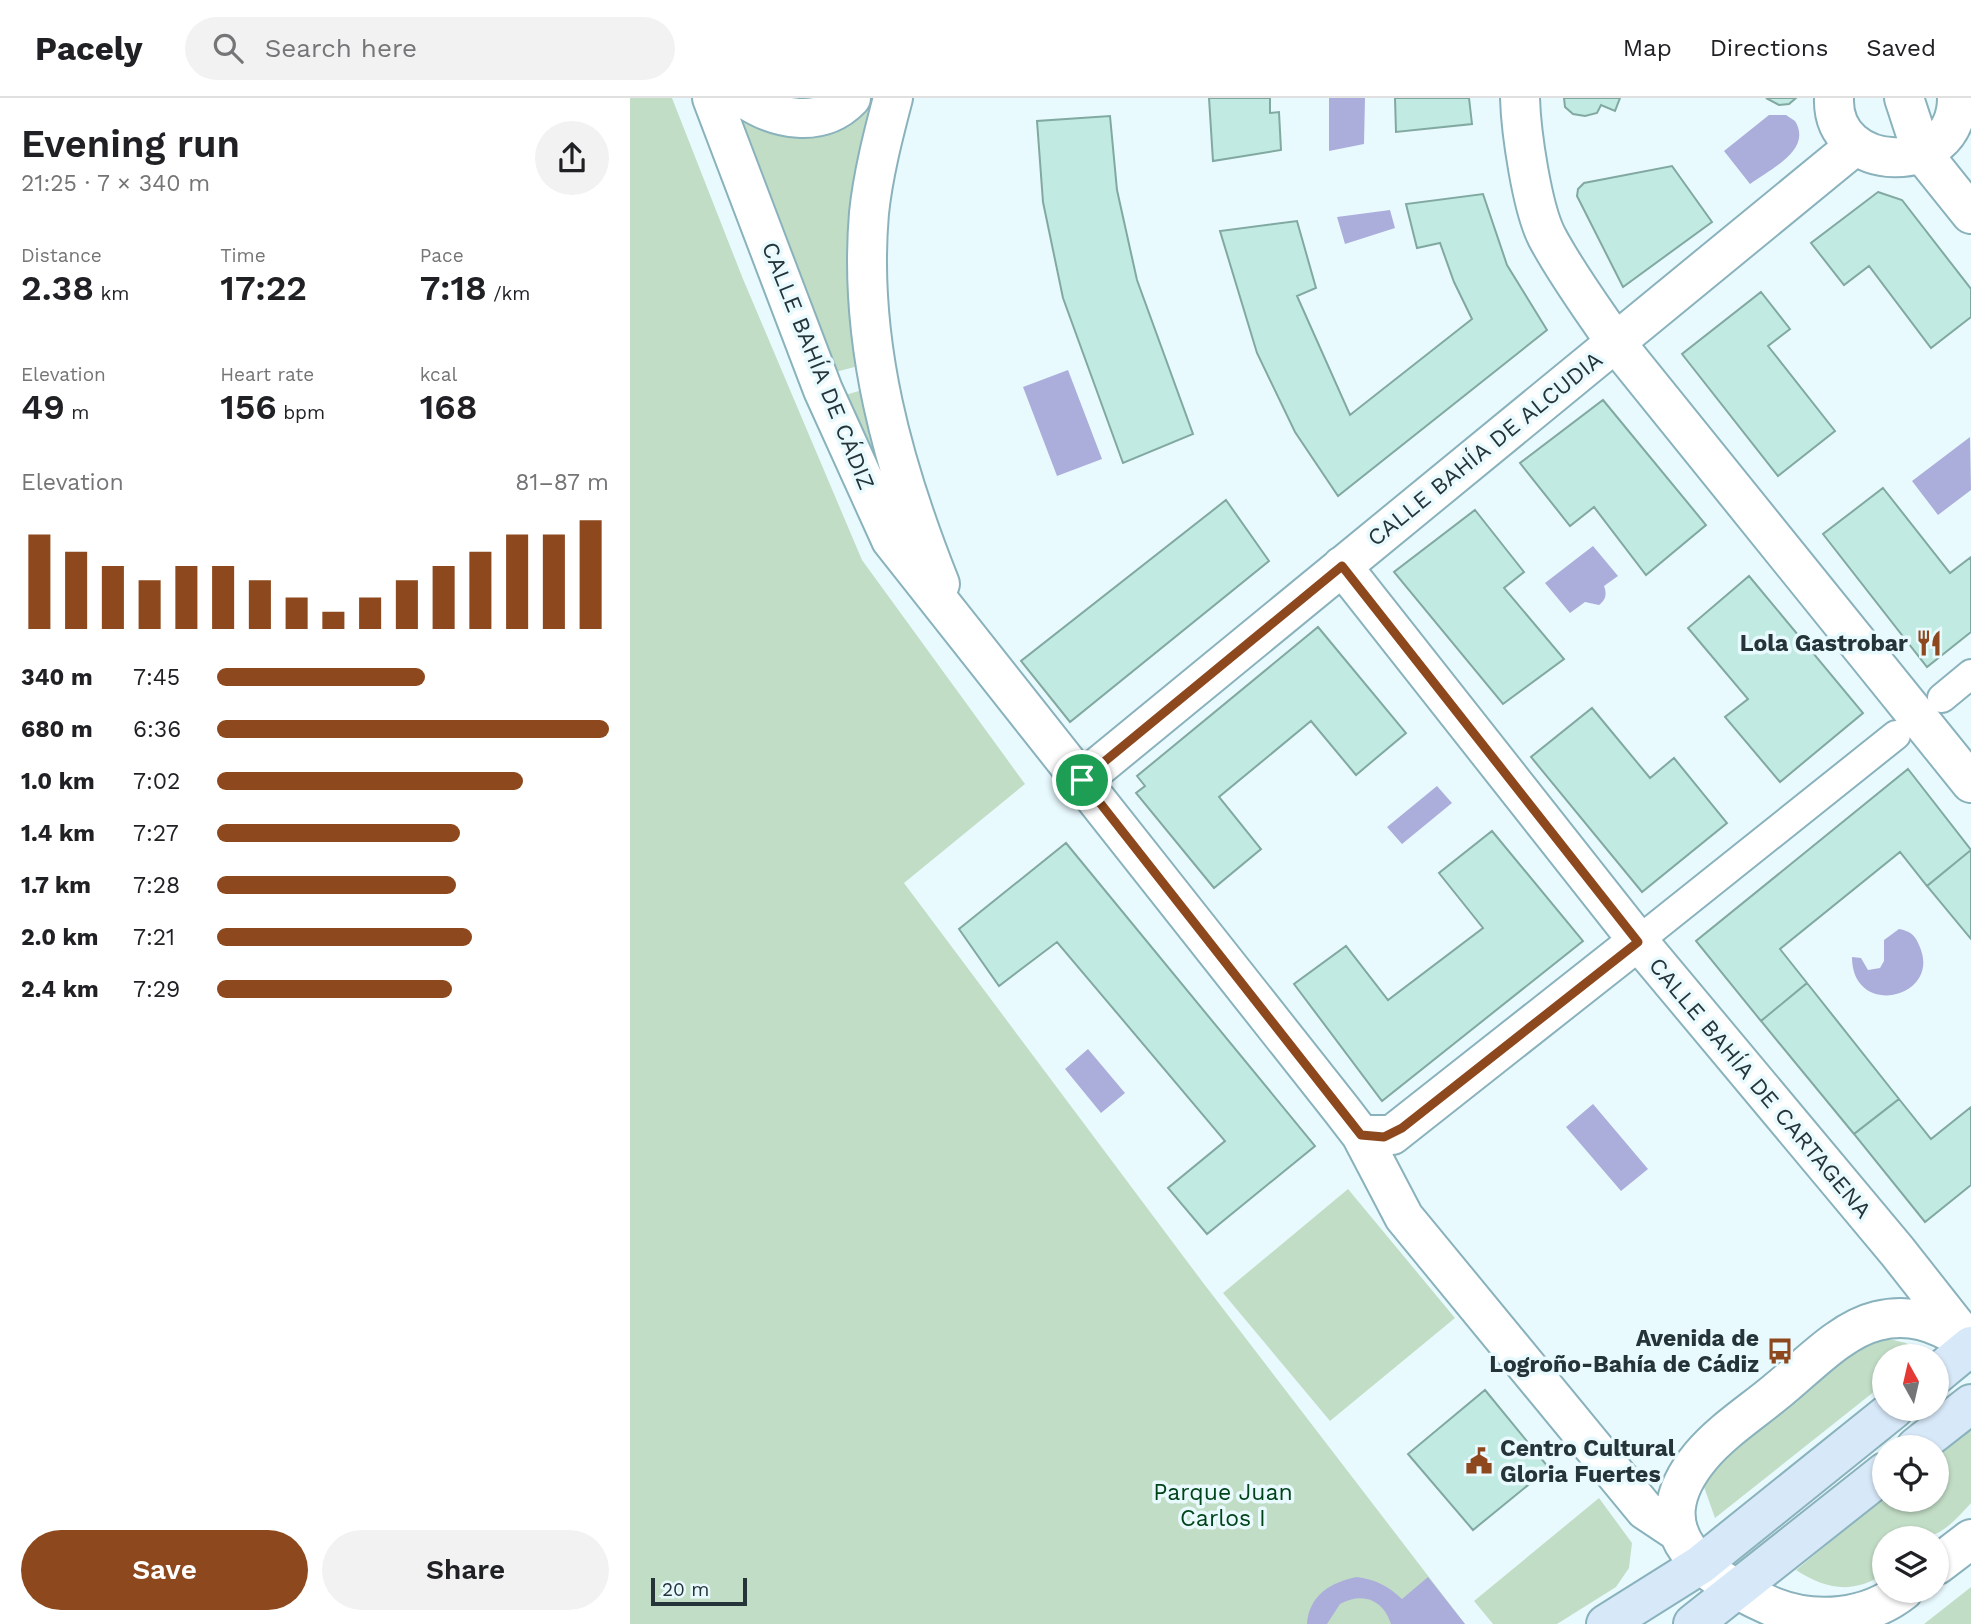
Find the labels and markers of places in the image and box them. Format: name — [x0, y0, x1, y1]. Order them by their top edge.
restaurant icon: Lola Gastrobar — [1914, 628, 1944, 658]
place label: Lola Gastrobar — [1740, 630, 1908, 657]
pin — [1052, 750, 1112, 810]
place label: Avenida de Logroño-Bahía de Cádiz — [1489, 1325, 1759, 1378]
bus stop icon: Avenida de Logroño-Bahía de Cádiz — [1765, 1336, 1795, 1366]
place label: Centro Cultural Gloria Fuertes — [1500, 1435, 1676, 1488]
public building icon: Centro Cultural Gloria Fuertes — [1464, 1446, 1494, 1476]

